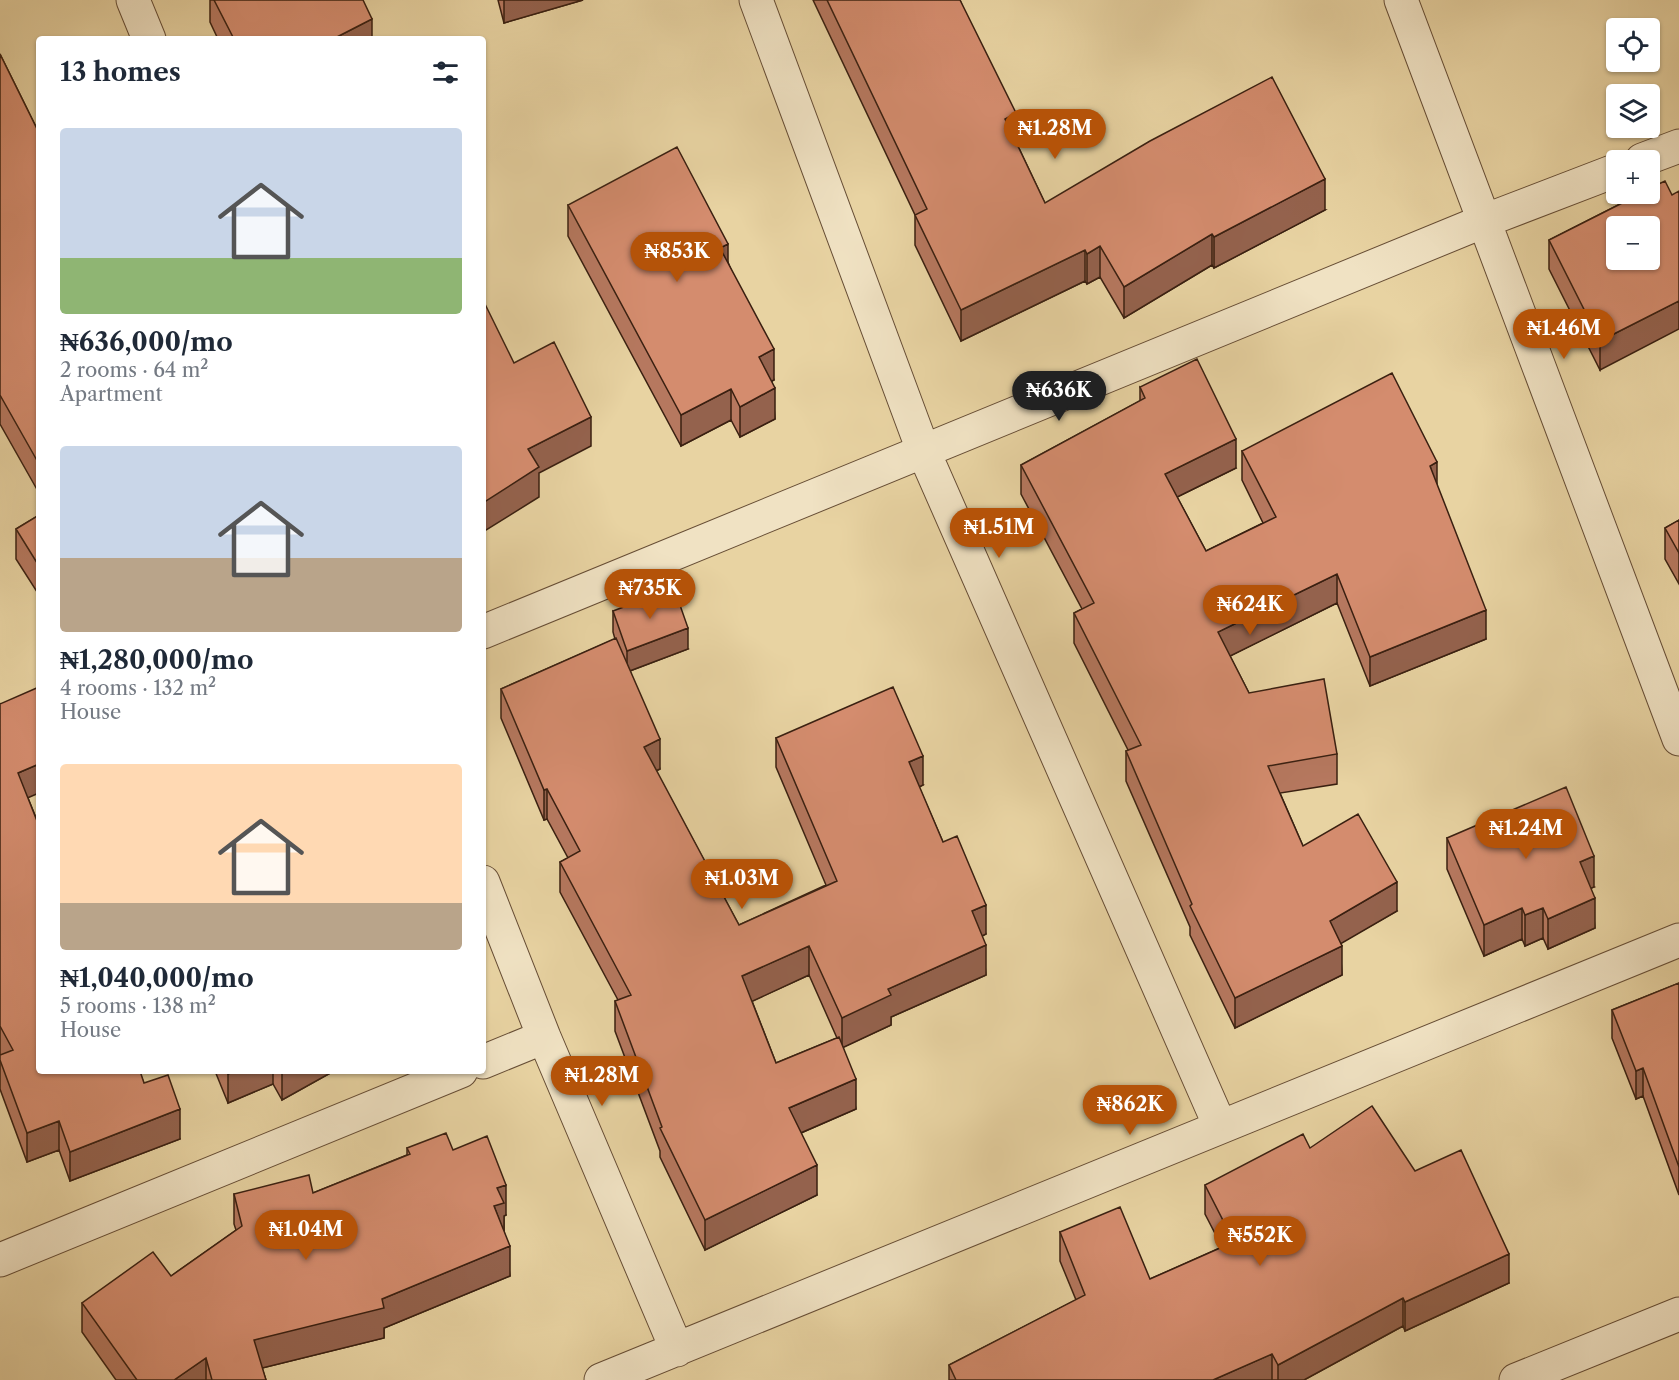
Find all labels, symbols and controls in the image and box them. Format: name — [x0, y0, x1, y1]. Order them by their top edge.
map controls — [1606, 18, 1660, 270]
button: locate — [1606, 18, 1660, 72]
text: 13 homes — [60, 56, 181, 88]
icon: filters — [429, 56, 462, 89]
button: layers — [1606, 84, 1660, 138]
pin: ₦1.28M — [1006, 109, 1104, 160]
text: ₦1.28M — [1018, 116, 1092, 140]
button: + — [1606, 150, 1660, 204]
icon: home — [207, 167, 315, 275]
button: − — [1606, 216, 1660, 270]
pin: ₦853K — [635, 232, 719, 283]
text: ₦853K — [644, 239, 710, 263]
pin: ₦1.46M — [1515, 309, 1613, 360]
text: ₦1.46M — [1527, 316, 1601, 340]
text: ₦636,000/mo — [60, 326, 233, 358]
text: 2 rooms · 64 m² — [60, 358, 209, 382]
pin: ₦636K — [1017, 371, 1101, 422]
text: ₦636K — [1026, 378, 1092, 402]
text: Apartment — [60, 382, 163, 406]
icon: home — [207, 485, 315, 593]
pin: ₦1.51M — [950, 508, 1048, 559]
text: ₦1.51M — [964, 515, 1034, 539]
pin: ₦735K — [608, 569, 692, 620]
text: ₦735K — [618, 576, 682, 600]
pin: ₦624K — [1208, 585, 1292, 636]
text: ₦624K — [1217, 592, 1283, 616]
text: ₦1,280,000/mo — [60, 644, 253, 676]
text: 4 rooms · 132 m² — [60, 676, 216, 700]
text: House — [60, 700, 121, 724]
icon: home — [207, 803, 315, 911]
pin: ₦1.24M — [1477, 809, 1575, 860]
text: ₦1.24M — [1489, 816, 1563, 840]
pin: ₦1.03M — [693, 859, 791, 910]
text: ₦1.03M — [705, 866, 779, 890]
text: ₦1,040,000/mo — [60, 962, 254, 994]
text: 5 rooms · 138 m² — [60, 994, 216, 1018]
text: House — [60, 1018, 121, 1042]
pin: ₦1.28M — [553, 1056, 651, 1107]
text: ₦1.28M — [565, 1063, 639, 1087]
pin: ₦862K — [1088, 1085, 1172, 1136]
text: ₦862K — [1097, 1092, 1163, 1116]
pin: ₦1.04M — [257, 1210, 355, 1261]
pin: ₦552K — [1218, 1216, 1302, 1267]
text: ₦1.04M — [269, 1217, 343, 1241]
text: ₦552K — [1228, 1223, 1292, 1247]

